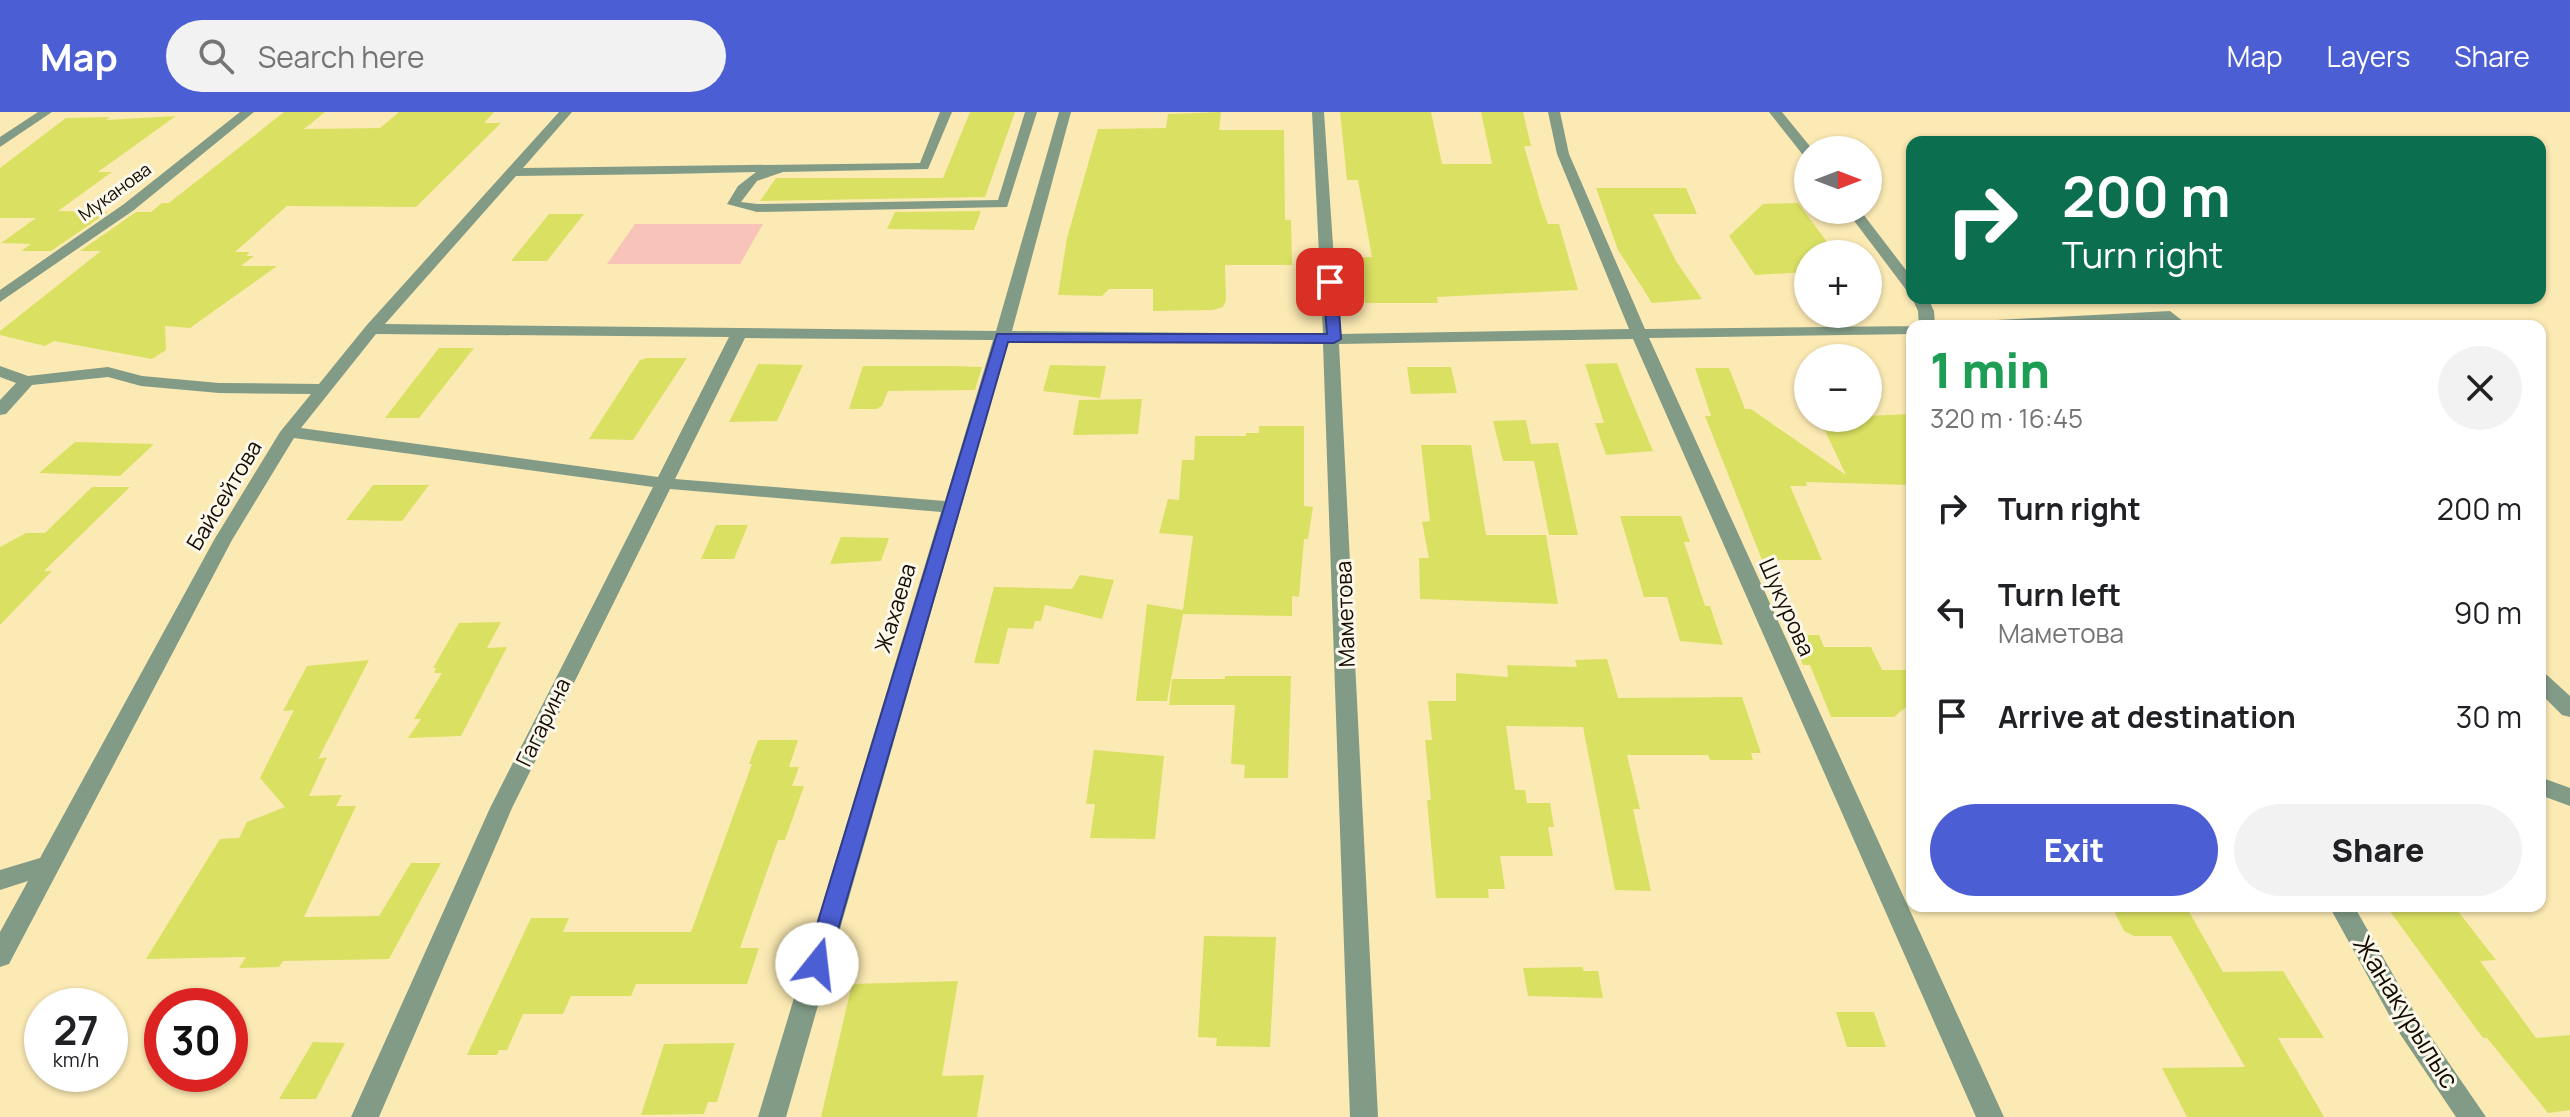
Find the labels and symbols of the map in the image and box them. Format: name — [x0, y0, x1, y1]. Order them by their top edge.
north arrow — [1794, 136, 1882, 224]
street label: Муканова — [73, 157, 156, 226]
pin — [1296, 248, 1364, 316]
street label: Байсейтова — [179, 434, 269, 556]
street label: Шукурова — [1752, 553, 1822, 661]
street label: Жахаева — [867, 560, 923, 656]
street label: Маметова — [1328, 560, 1362, 668]
street label: Гагарина — [509, 673, 577, 771]
position arrow — [775, 922, 859, 1006]
street label: Жанакурылыс — [2346, 928, 2468, 1095]
speed limit sign: 30 — [144, 988, 248, 1092]

